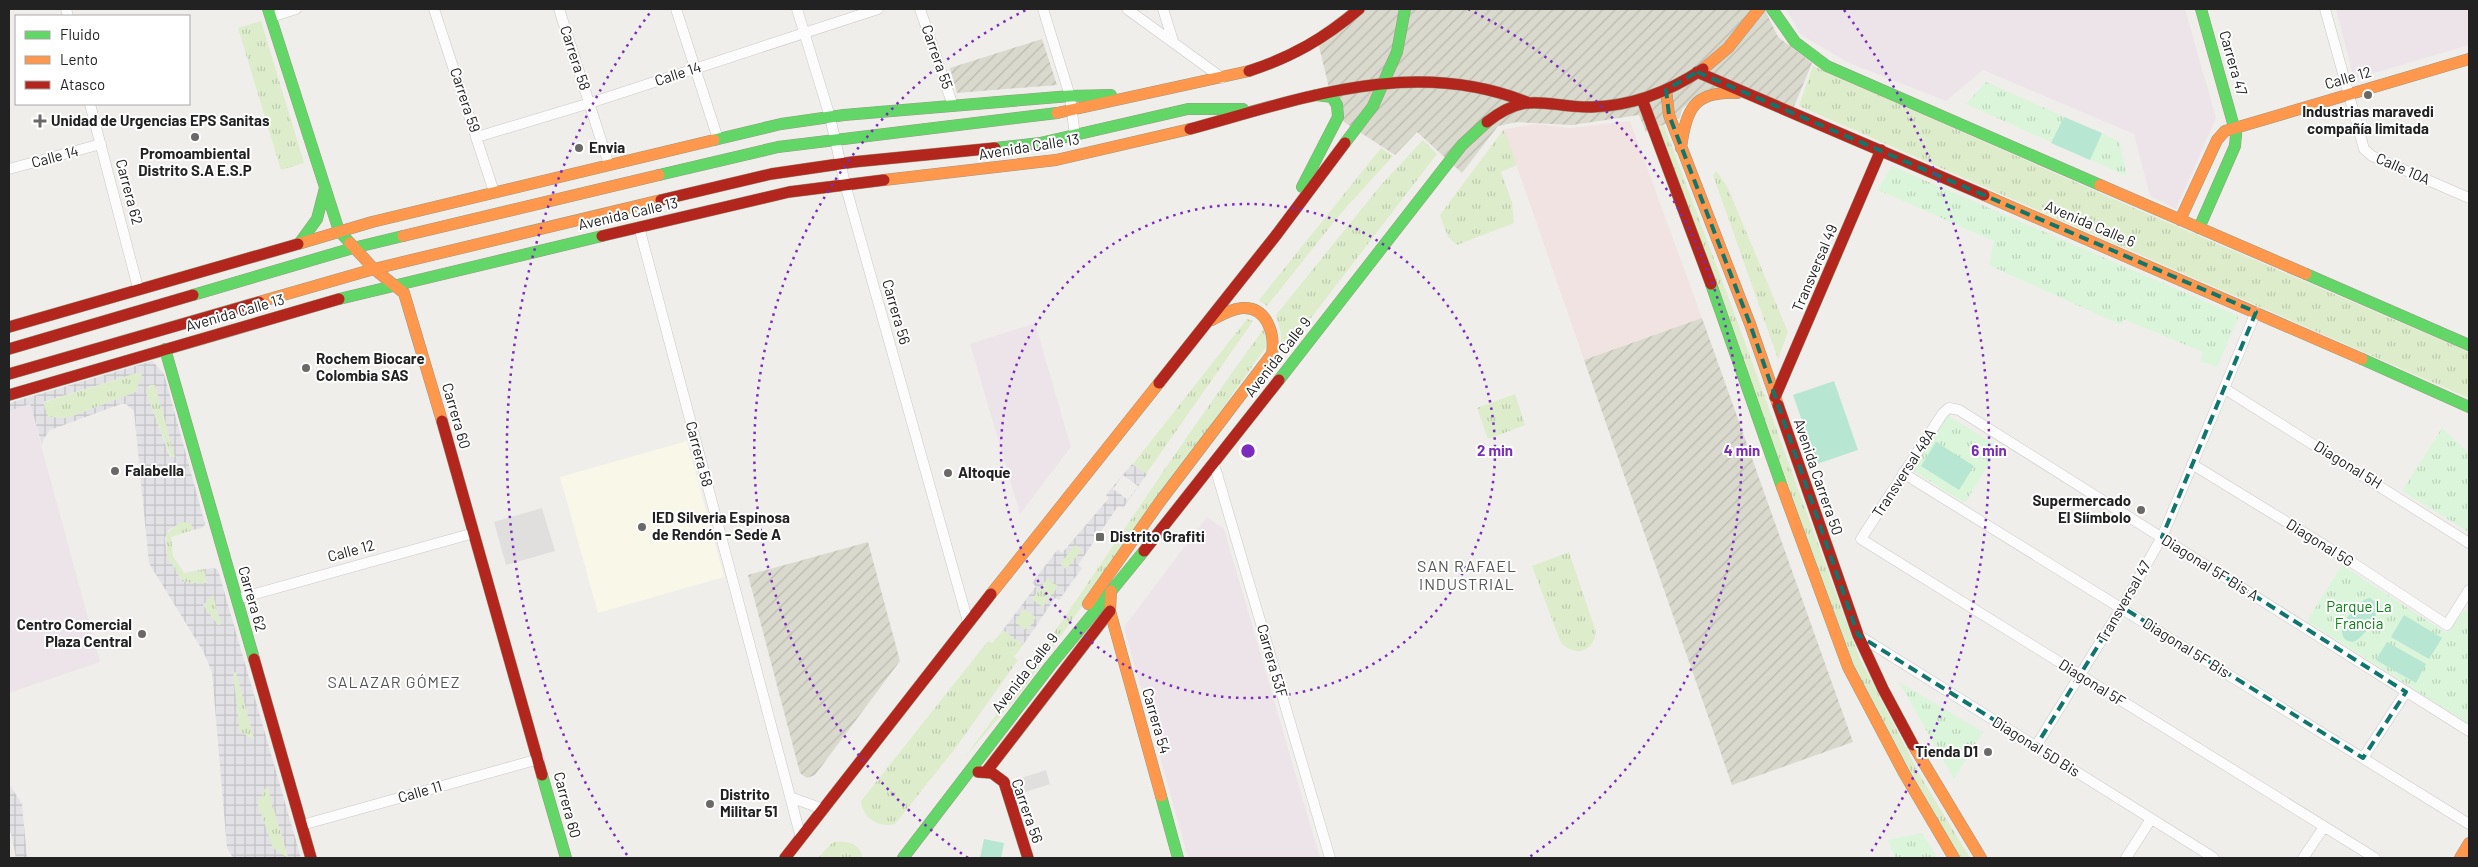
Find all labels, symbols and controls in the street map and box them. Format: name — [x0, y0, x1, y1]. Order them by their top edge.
legend — [15, 15, 190, 105]
street label: Carrera 55 — [919, 22, 957, 91]
street label: Carrera 58 — [557, 23, 595, 92]
text: Fluido — [60, 25, 100, 43]
street label: Carrera 47 — [2216, 28, 2252, 97]
text: Lento — [60, 50, 98, 68]
street label: Calle 14 — [652, 57, 703, 89]
street label: Calle 12 — [2322, 62, 2373, 92]
street label: Carrera 59 — [447, 65, 485, 134]
text: Atasco — [60, 75, 105, 93]
marker: Industrias maravedi compañía limitada — [2362, 89, 2374, 101]
place label: Industrias maravedi compañía limitada — [2302, 102, 2434, 137]
place label: Unidad de Urgencias EPS Sanitas — [51, 111, 270, 129]
marker: Unidad de Urgencias EPS Sanitas — [33, 114, 47, 128]
street label: Avenida Calle 13 — [977, 129, 1081, 163]
marker: Promoambiental Distrito S.A E.S.P — [189, 131, 201, 143]
place label: Envia — [589, 138, 625, 156]
street label: Calle 14 — [29, 141, 80, 171]
marker: Envia — [573, 142, 585, 154]
place label: Promoambiental Distrito S.A E.S.P — [138, 144, 252, 179]
street label: Calle 10A — [2374, 148, 2433, 188]
street label: Carrera 62 — [113, 157, 147, 227]
street label: Avenida Calle 13 — [576, 193, 679, 233]
street label: Avenida Calle 6 — [2042, 196, 2138, 250]
street label: Transversal 49 — [1788, 221, 1841, 314]
street label: Carrera 56 — [879, 277, 915, 346]
street label: Avenida Calle 13 — [183, 289, 286, 335]
street label: Avenida Calle 9 — [1240, 313, 1314, 400]
place label: Rochem Biocare Colombia SAS — [316, 349, 425, 384]
marker: Rochem Biocare Colombia SAS — [300, 362, 312, 374]
street label: Carrera 60 — [439, 381, 475, 451]
street label: Avenida Carrera 50 — [1791, 416, 1847, 537]
street label: Carrera 58 — [683, 419, 717, 488]
street label: Transversal 48A — [1868, 425, 1939, 520]
street label: Diagonal 5H — [2311, 436, 2386, 492]
text: 2 min — [1477, 441, 1513, 459]
text: 4 min — [1724, 441, 1760, 459]
text: 6 min — [1971, 441, 2007, 459]
centre of rings — [1239, 442, 1257, 460]
place label: Falabella — [125, 461, 184, 479]
place label: Altoque — [958, 463, 1011, 481]
marker: Falabella — [109, 465, 121, 477]
marker: Altoque — [942, 467, 954, 479]
place label: Supermercado El Siímbolo — [2032, 491, 2131, 526]
marker: Supermercado El Siímbolo — [2135, 504, 2147, 516]
place label: IED Silveria Espinosa de Rendón - Sede A — [652, 508, 790, 543]
street label: Diagonal 5G — [2284, 514, 2358, 570]
marker: IED Silveria Espinosa de Rendón - Sede A — [636, 521, 648, 533]
place label: Distrito Grafiti — [1110, 527, 1205, 545]
street label: Diagonal 5F Bis A — [2159, 530, 2262, 604]
marker: Distrito Grafiti — [1094, 531, 1106, 543]
street label: Calle 12 — [325, 535, 376, 565]
district label: SAN RAFAEL INDUSTRIAL — [1417, 556, 1517, 593]
street label: Transversal 47 — [2092, 557, 2154, 646]
street label: Carrera 62 — [235, 564, 271, 634]
park label: Parque La Francia — [2326, 597, 2392, 632]
street label: Diagonal 5F Bis — [2140, 613, 2233, 681]
place label: Centro Comercial Plaza Central — [17, 615, 132, 650]
street label: Carrera 53F — [1254, 622, 1292, 700]
marker: Centro Comercial Plaza Central — [136, 628, 148, 640]
street label: Avenida Calle 9 — [987, 629, 1061, 716]
street label: Diagonal 5F — [2056, 655, 2130, 710]
district label: SALAZAR GÓMEZ — [327, 672, 461, 691]
street label: Carrera 54 — [1139, 686, 1175, 756]
street label: Diagonal 5D Bis — [1990, 712, 2084, 780]
place label: Tienda D1 — [1915, 742, 1978, 760]
marker: Tienda D1 — [1982, 746, 1994, 758]
street label: Carrera 60 — [550, 770, 585, 840]
street label: Calle 11 — [396, 776, 444, 806]
street label: Carrera 56 — [1009, 776, 1047, 845]
place label: Distrito Militar 51 — [720, 785, 778, 820]
marker: Distrito Militar 51 — [704, 798, 716, 810]

